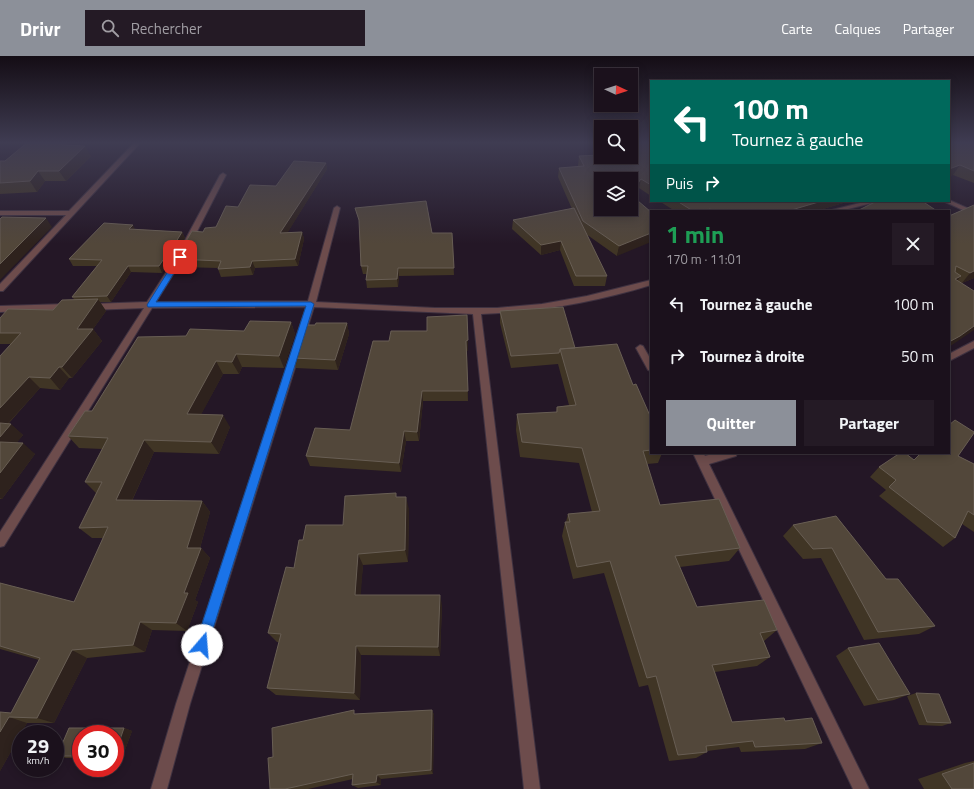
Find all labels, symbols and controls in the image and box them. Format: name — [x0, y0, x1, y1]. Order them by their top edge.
search box — [85, 10, 365, 46]
text: Drivr — [20, 14, 61, 43]
icon: search — [99, 17, 121, 39]
text: Rechercher — [131, 17, 202, 40]
text: Carte — [781, 18, 813, 39]
text: Calques — [835, 18, 881, 39]
text: Partager — [903, 18, 954, 39]
north arrow — [594, 68, 638, 112]
map controls — [594, 68, 638, 216]
text: 100 m — [732, 87, 809, 130]
icon: left — [666, 96, 718, 148]
button: search — [594, 120, 638, 164]
text: Tournez à gauche — [732, 126, 863, 153]
button: layers — [594, 172, 638, 216]
text: Puis — [666, 172, 693, 195]
icon: right — [701, 172, 723, 194]
text: 1 min — [666, 216, 724, 252]
button: close — [892, 223, 934, 265]
pin — [163, 240, 197, 274]
icon: arrive — [169, 246, 191, 268]
text: 170 m · 11:01 — [666, 249, 742, 269]
icon: left — [666, 293, 688, 315]
text: Tournez à gauche — [700, 293, 812, 316]
text: 100 m — [893, 293, 934, 316]
icon: right — [666, 345, 688, 367]
text: Tournez à droite — [700, 345, 805, 368]
text: 50 m — [901, 345, 934, 368]
button: Quitter — [666, 400, 796, 446]
button: Partager — [804, 400, 934, 446]
position arrow — [181, 624, 223, 666]
speed limit sign: 30 — [72, 725, 124, 777]
text: 29 — [27, 730, 49, 761]
text: km/h — [27, 753, 49, 768]

